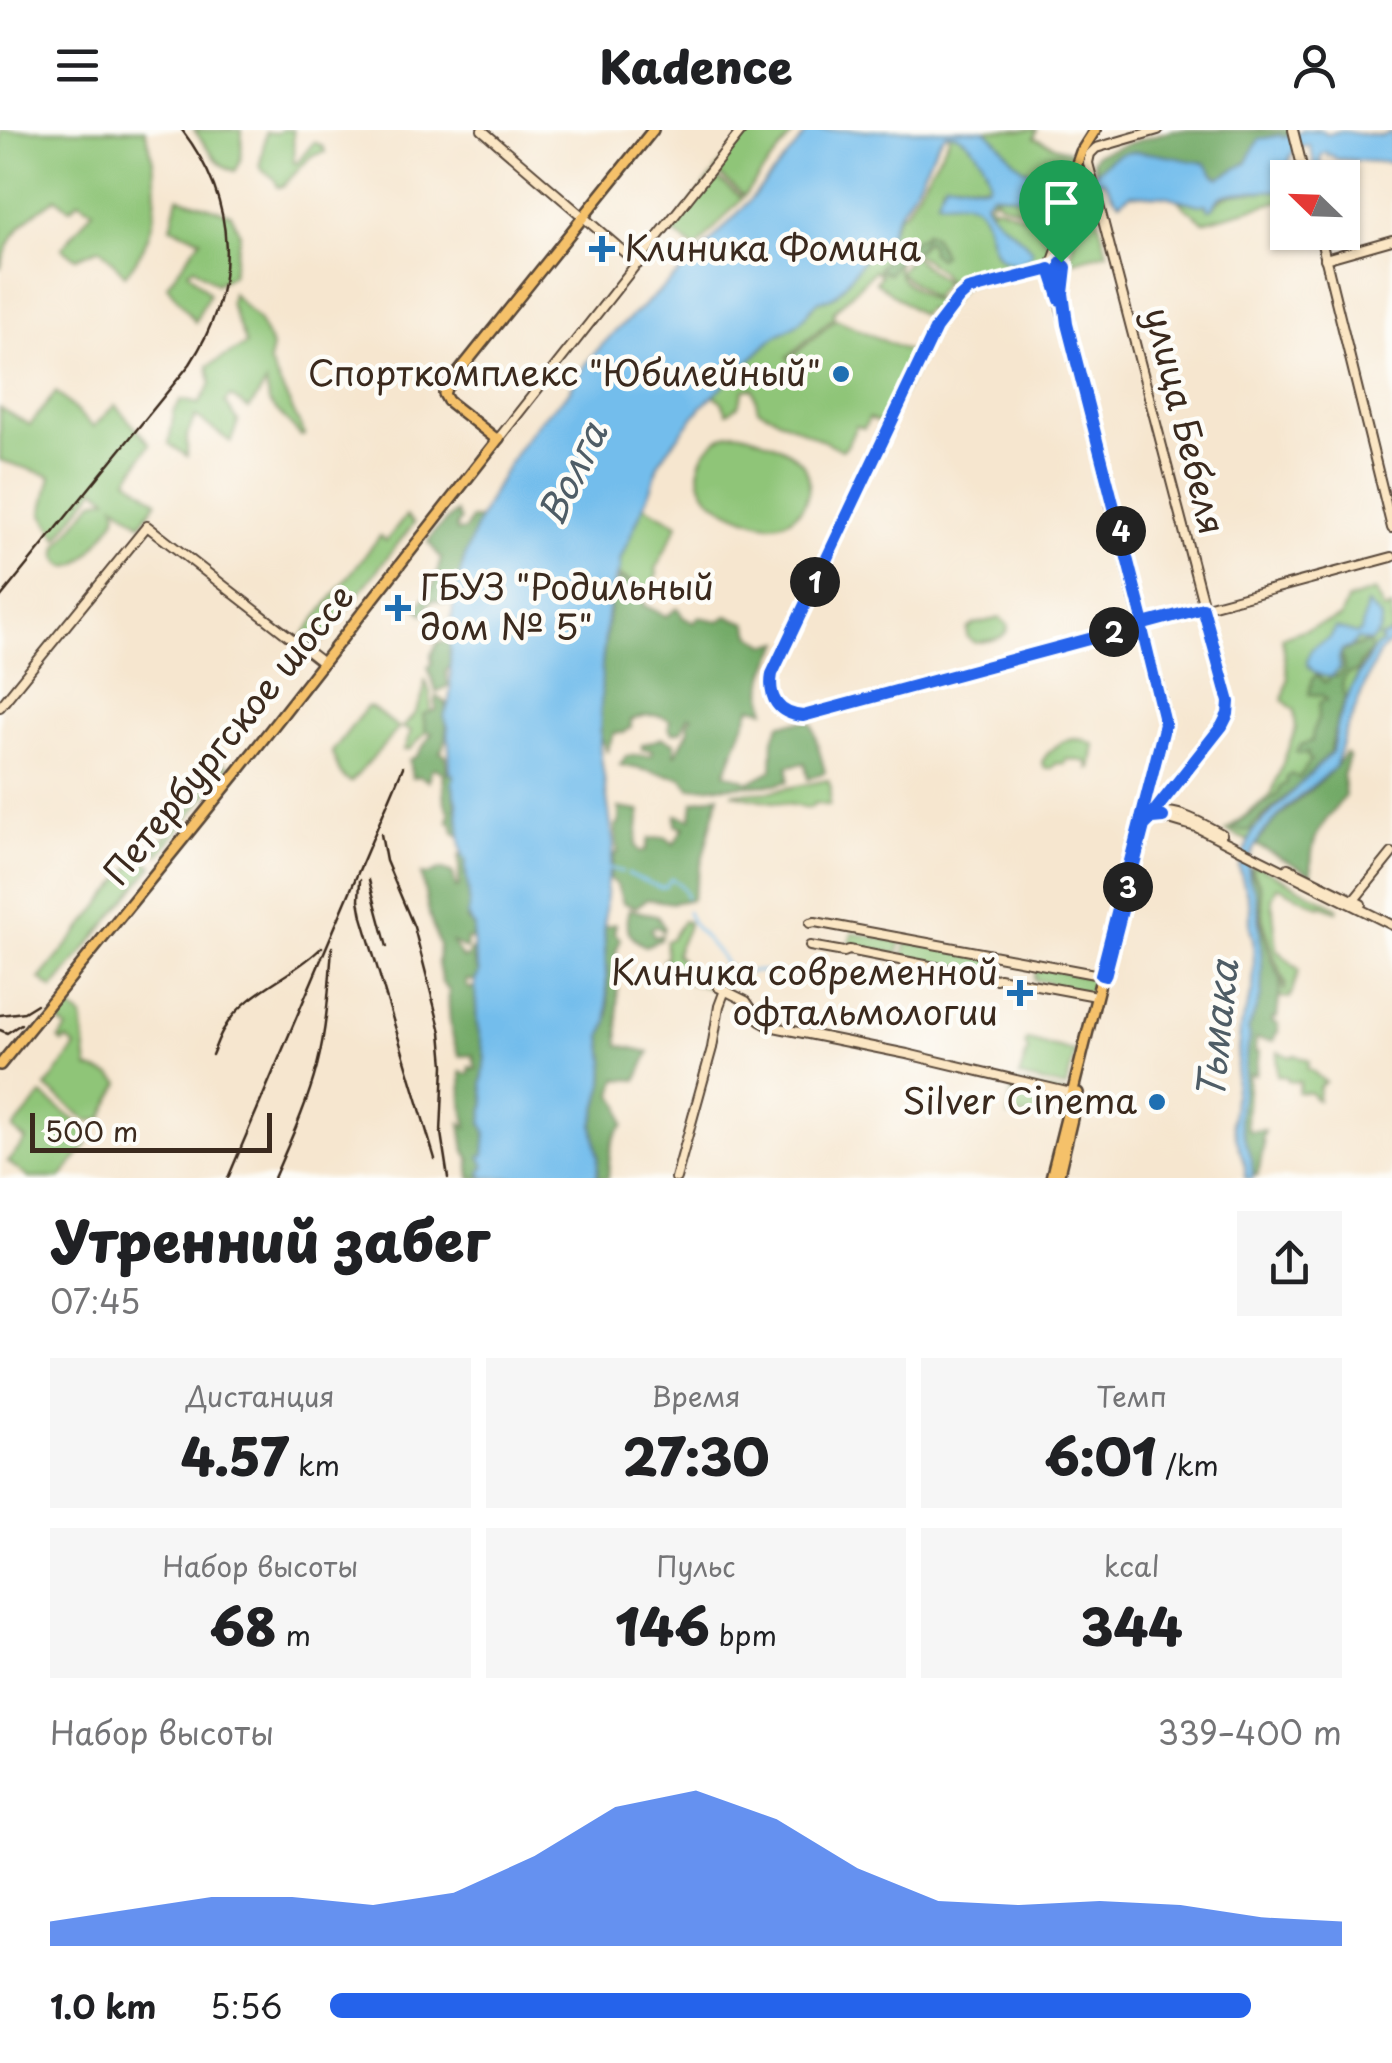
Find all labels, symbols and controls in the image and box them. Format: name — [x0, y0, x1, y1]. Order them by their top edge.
text: Kadence — [600, 31, 792, 99]
icon: menu — [50, 38, 105, 93]
icon: person — [1287, 38, 1342, 93]
pin — [1019, 160, 1104, 263]
north arrow — [1270, 160, 1360, 250]
map controls — [1270, 160, 1360, 250]
icon: arrive — [1034, 175, 1089, 230]
place label: Клиника Фомина — [624, 220, 921, 273]
marker: Клиника Фомина — [589, 236, 615, 262]
street label: улица Бебеля — [1133, 301, 1240, 540]
place label: Спорткомплекс "Юбилейный" — [308, 345, 821, 398]
marker: Спорткомплекс "Юбилейный" — [830, 363, 852, 385]
water label: Волга — [521, 410, 621, 534]
pin: 4 — [1096, 506, 1146, 556]
text: 4 — [1111, 509, 1131, 552]
pin: 1 — [790, 557, 840, 607]
place label: ГБУЗ "Родильный дом № 5" — [420, 559, 714, 652]
text: 1 — [808, 560, 822, 603]
street label: Петербургское шоссе — [89, 572, 365, 895]
marker: ГБУЗ "Родильный дом № 5" — [385, 595, 411, 621]
pin: 2 — [1089, 607, 1139, 657]
text: 2 — [1104, 610, 1124, 653]
pin: 3 — [1103, 862, 1153, 912]
text: 3 — [1119, 865, 1137, 908]
place label: Клиника современной офтальмологии — [611, 944, 998, 1037]
water label: Тьмака — [1180, 956, 1251, 1102]
marker: Клиника современной офтальмологии — [1007, 980, 1033, 1006]
place label: Silver Cinema — [902, 1073, 1137, 1126]
marker: Silver Cinema — [1146, 1091, 1168, 1113]
scale bar — [30, 1108, 272, 1153]
text: 500 m — [45, 1109, 138, 1152]
text: Утренний забег — [50, 1198, 490, 1281]
button: share — [1237, 1211, 1342, 1316]
text: 07:45 — [50, 1277, 140, 1325]
text: Дистанция — [186, 1374, 335, 1417]
text: Время — [651, 1374, 741, 1417]
text: Темп — [1096, 1374, 1167, 1417]
text: 4.57 — [181, 1417, 289, 1493]
text: 27:30 — [622, 1417, 770, 1493]
text: 6:01 — [1045, 1417, 1156, 1493]
text: km — [289, 1443, 340, 1486]
text: /km — [1156, 1443, 1219, 1486]
text: Набор высоты — [162, 1544, 358, 1587]
text: Пульс — [656, 1544, 736, 1587]
text: kcal — [1104, 1544, 1160, 1587]
text: 68 — [210, 1587, 276, 1663]
text: 146 — [615, 1587, 710, 1663]
text: 344 — [1081, 1587, 1182, 1663]
text: m — [276, 1613, 311, 1656]
text: bpm — [710, 1613, 777, 1656]
text: Набор высоты — [50, 1708, 274, 1756]
text: 339–400 m — [1158, 1708, 1342, 1756]
text: 1.0 km — [50, 1982, 156, 2030]
text: 5:56 — [210, 1982, 283, 2030]

